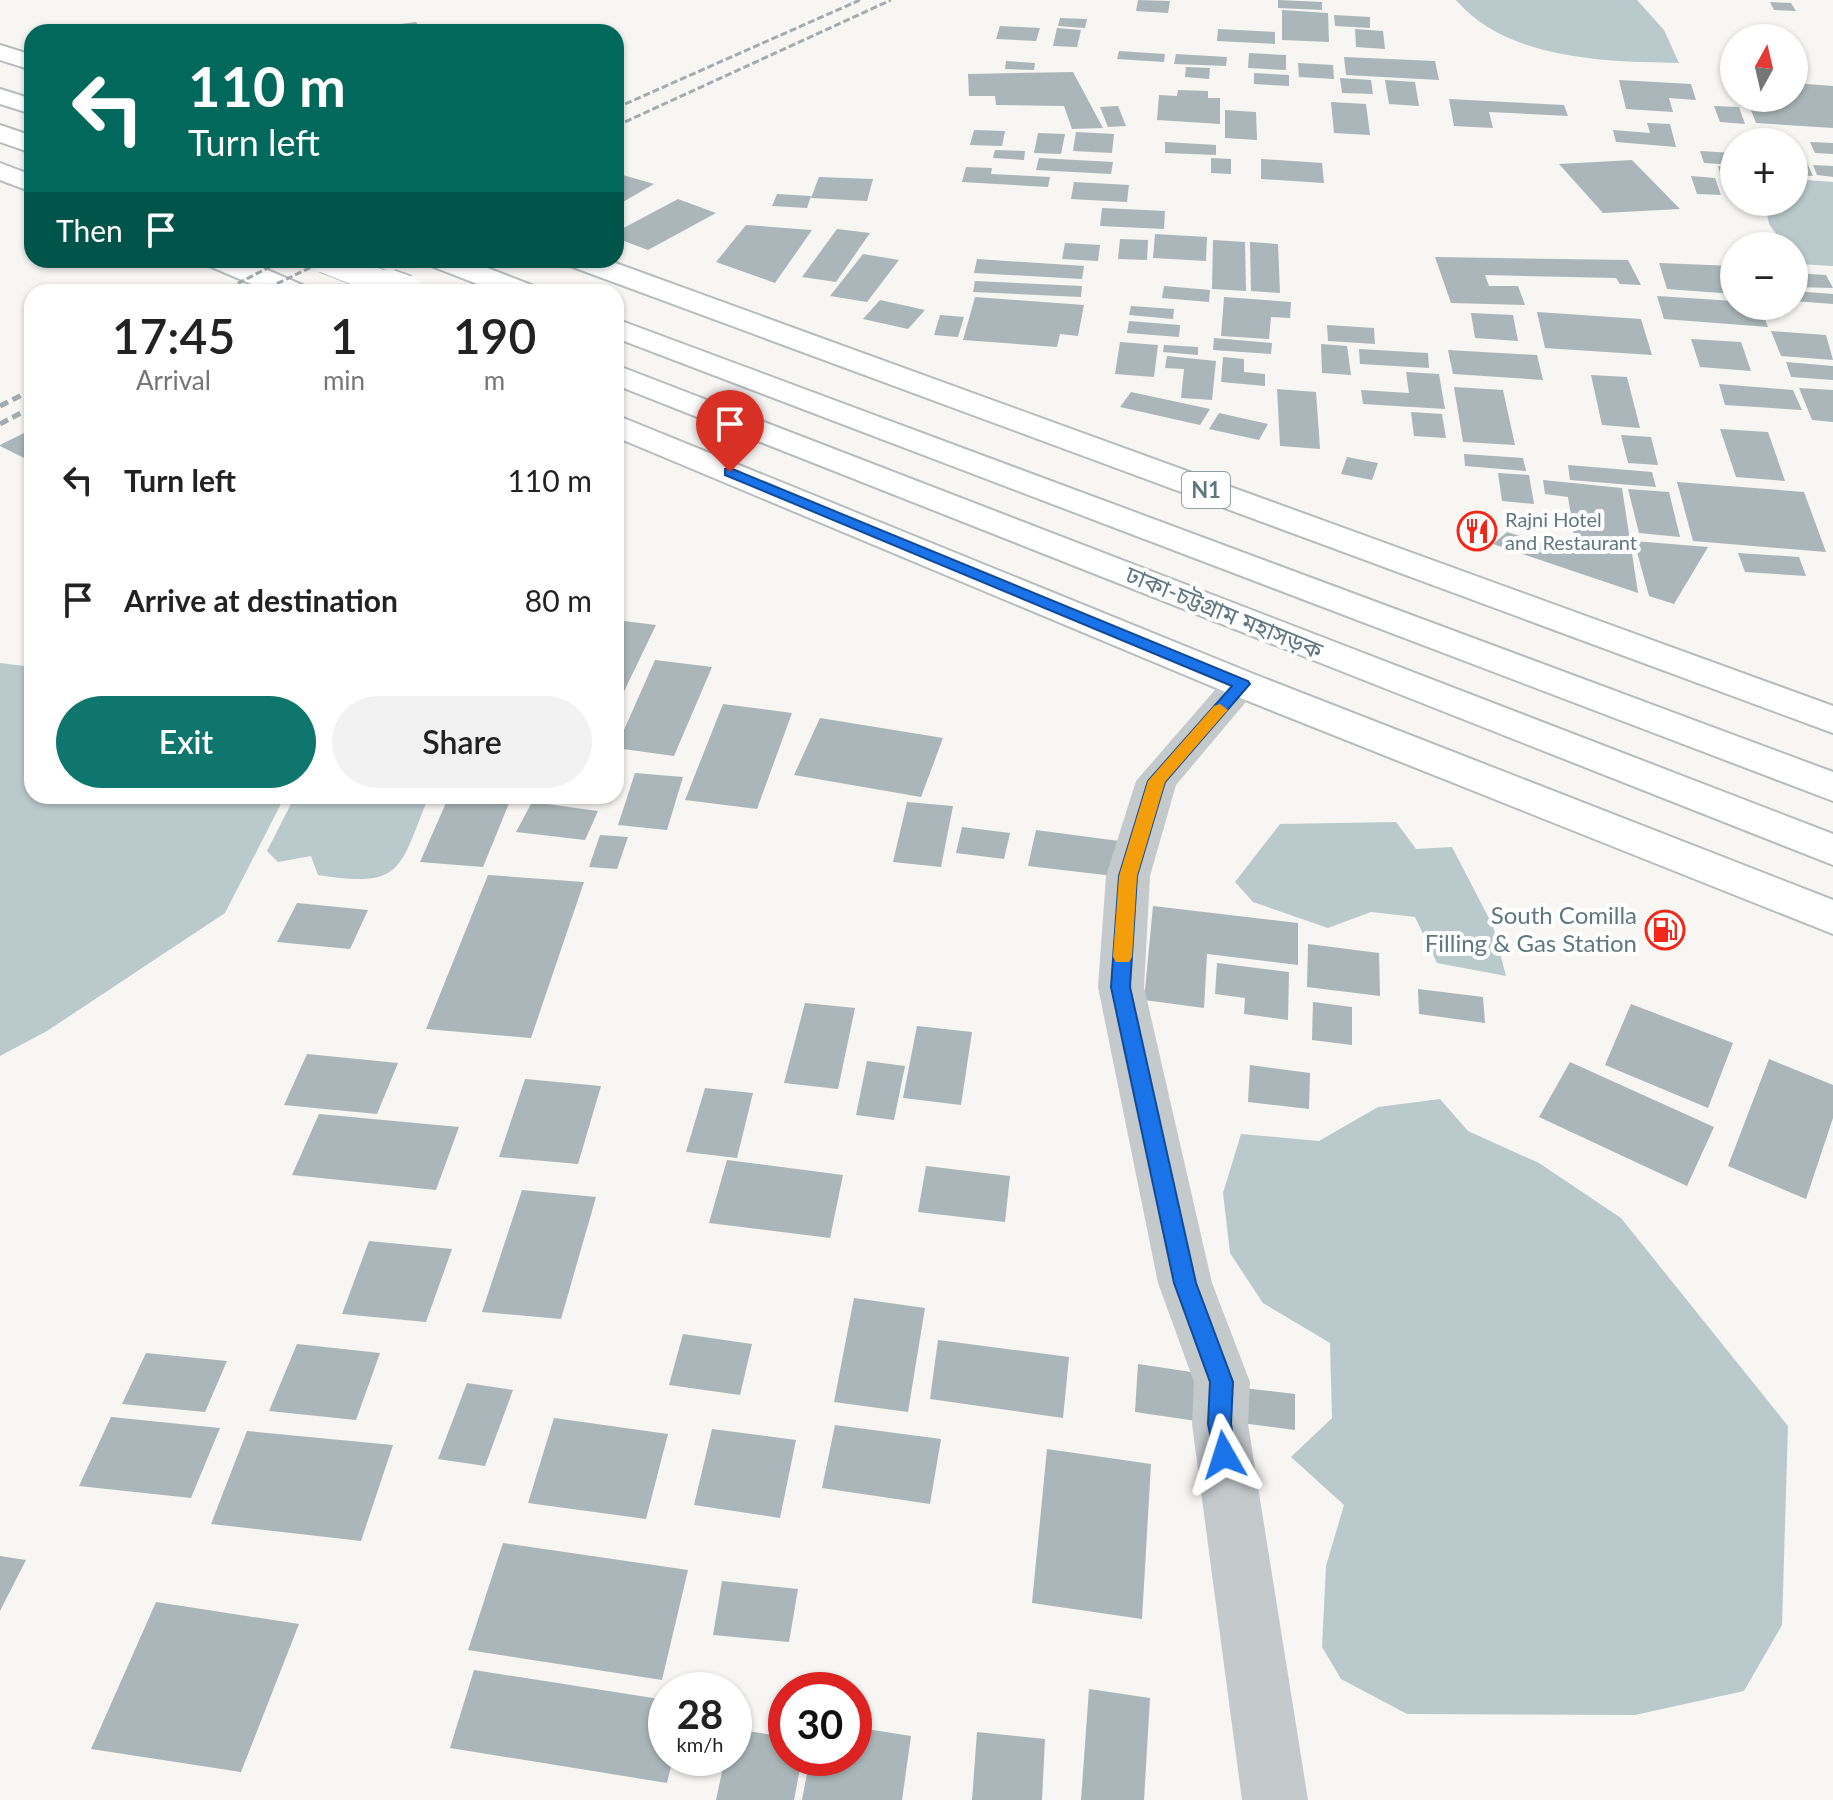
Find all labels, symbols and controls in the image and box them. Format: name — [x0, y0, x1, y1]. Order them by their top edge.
north arrow — [1720, 24, 1808, 112]
map controls — [1720, 24, 1808, 320]
text: 110 m — [188, 52, 346, 119]
icon: left — [56, 56, 160, 160]
text: Turn left — [188, 120, 320, 164]
button: + — [1720, 128, 1808, 216]
icon: arrive — [139, 208, 183, 252]
text: Then — [56, 212, 123, 248]
button: − — [1720, 232, 1808, 320]
text: 17:45 — [112, 307, 235, 364]
text: 1 — [330, 307, 358, 364]
text: 190 — [453, 307, 536, 364]
text: Arrival — [136, 364, 211, 396]
text: min — [323, 364, 365, 396]
text: m — [484, 364, 505, 396]
pin — [696, 390, 764, 472]
icon: arrive — [708, 402, 752, 446]
icon: left — [56, 458, 100, 502]
text: Turn left — [124, 462, 236, 498]
text: 110 m — [507, 462, 592, 498]
road number: N1 — [1182, 472, 1230, 508]
place label: Rajni Hotel and Restaurant — [1505, 507, 1637, 554]
restaurant icon: Rajni Hotel and Restaurant — [1456, 510, 1498, 552]
street label: ঢাকা-চট্টগ্রাম মহাসড়ক — [1121, 558, 1328, 665]
icon: arrive — [56, 578, 100, 622]
text: Arrive at destination — [124, 582, 398, 618]
text: 80 m — [525, 582, 592, 618]
button: Exit — [56, 696, 316, 788]
button: Share — [332, 696, 592, 788]
place label: South Comilla Filling & Gas Station — [1425, 900, 1637, 957]
fuel station icon: South Comilla Filling & Gas Station — [1644, 909, 1686, 951]
position arrow — [1182, 1413, 1266, 1497]
speed limit sign: 30 — [768, 1672, 872, 1776]
text: 28 — [677, 1690, 723, 1738]
text: km/h — [677, 1732, 723, 1756]

